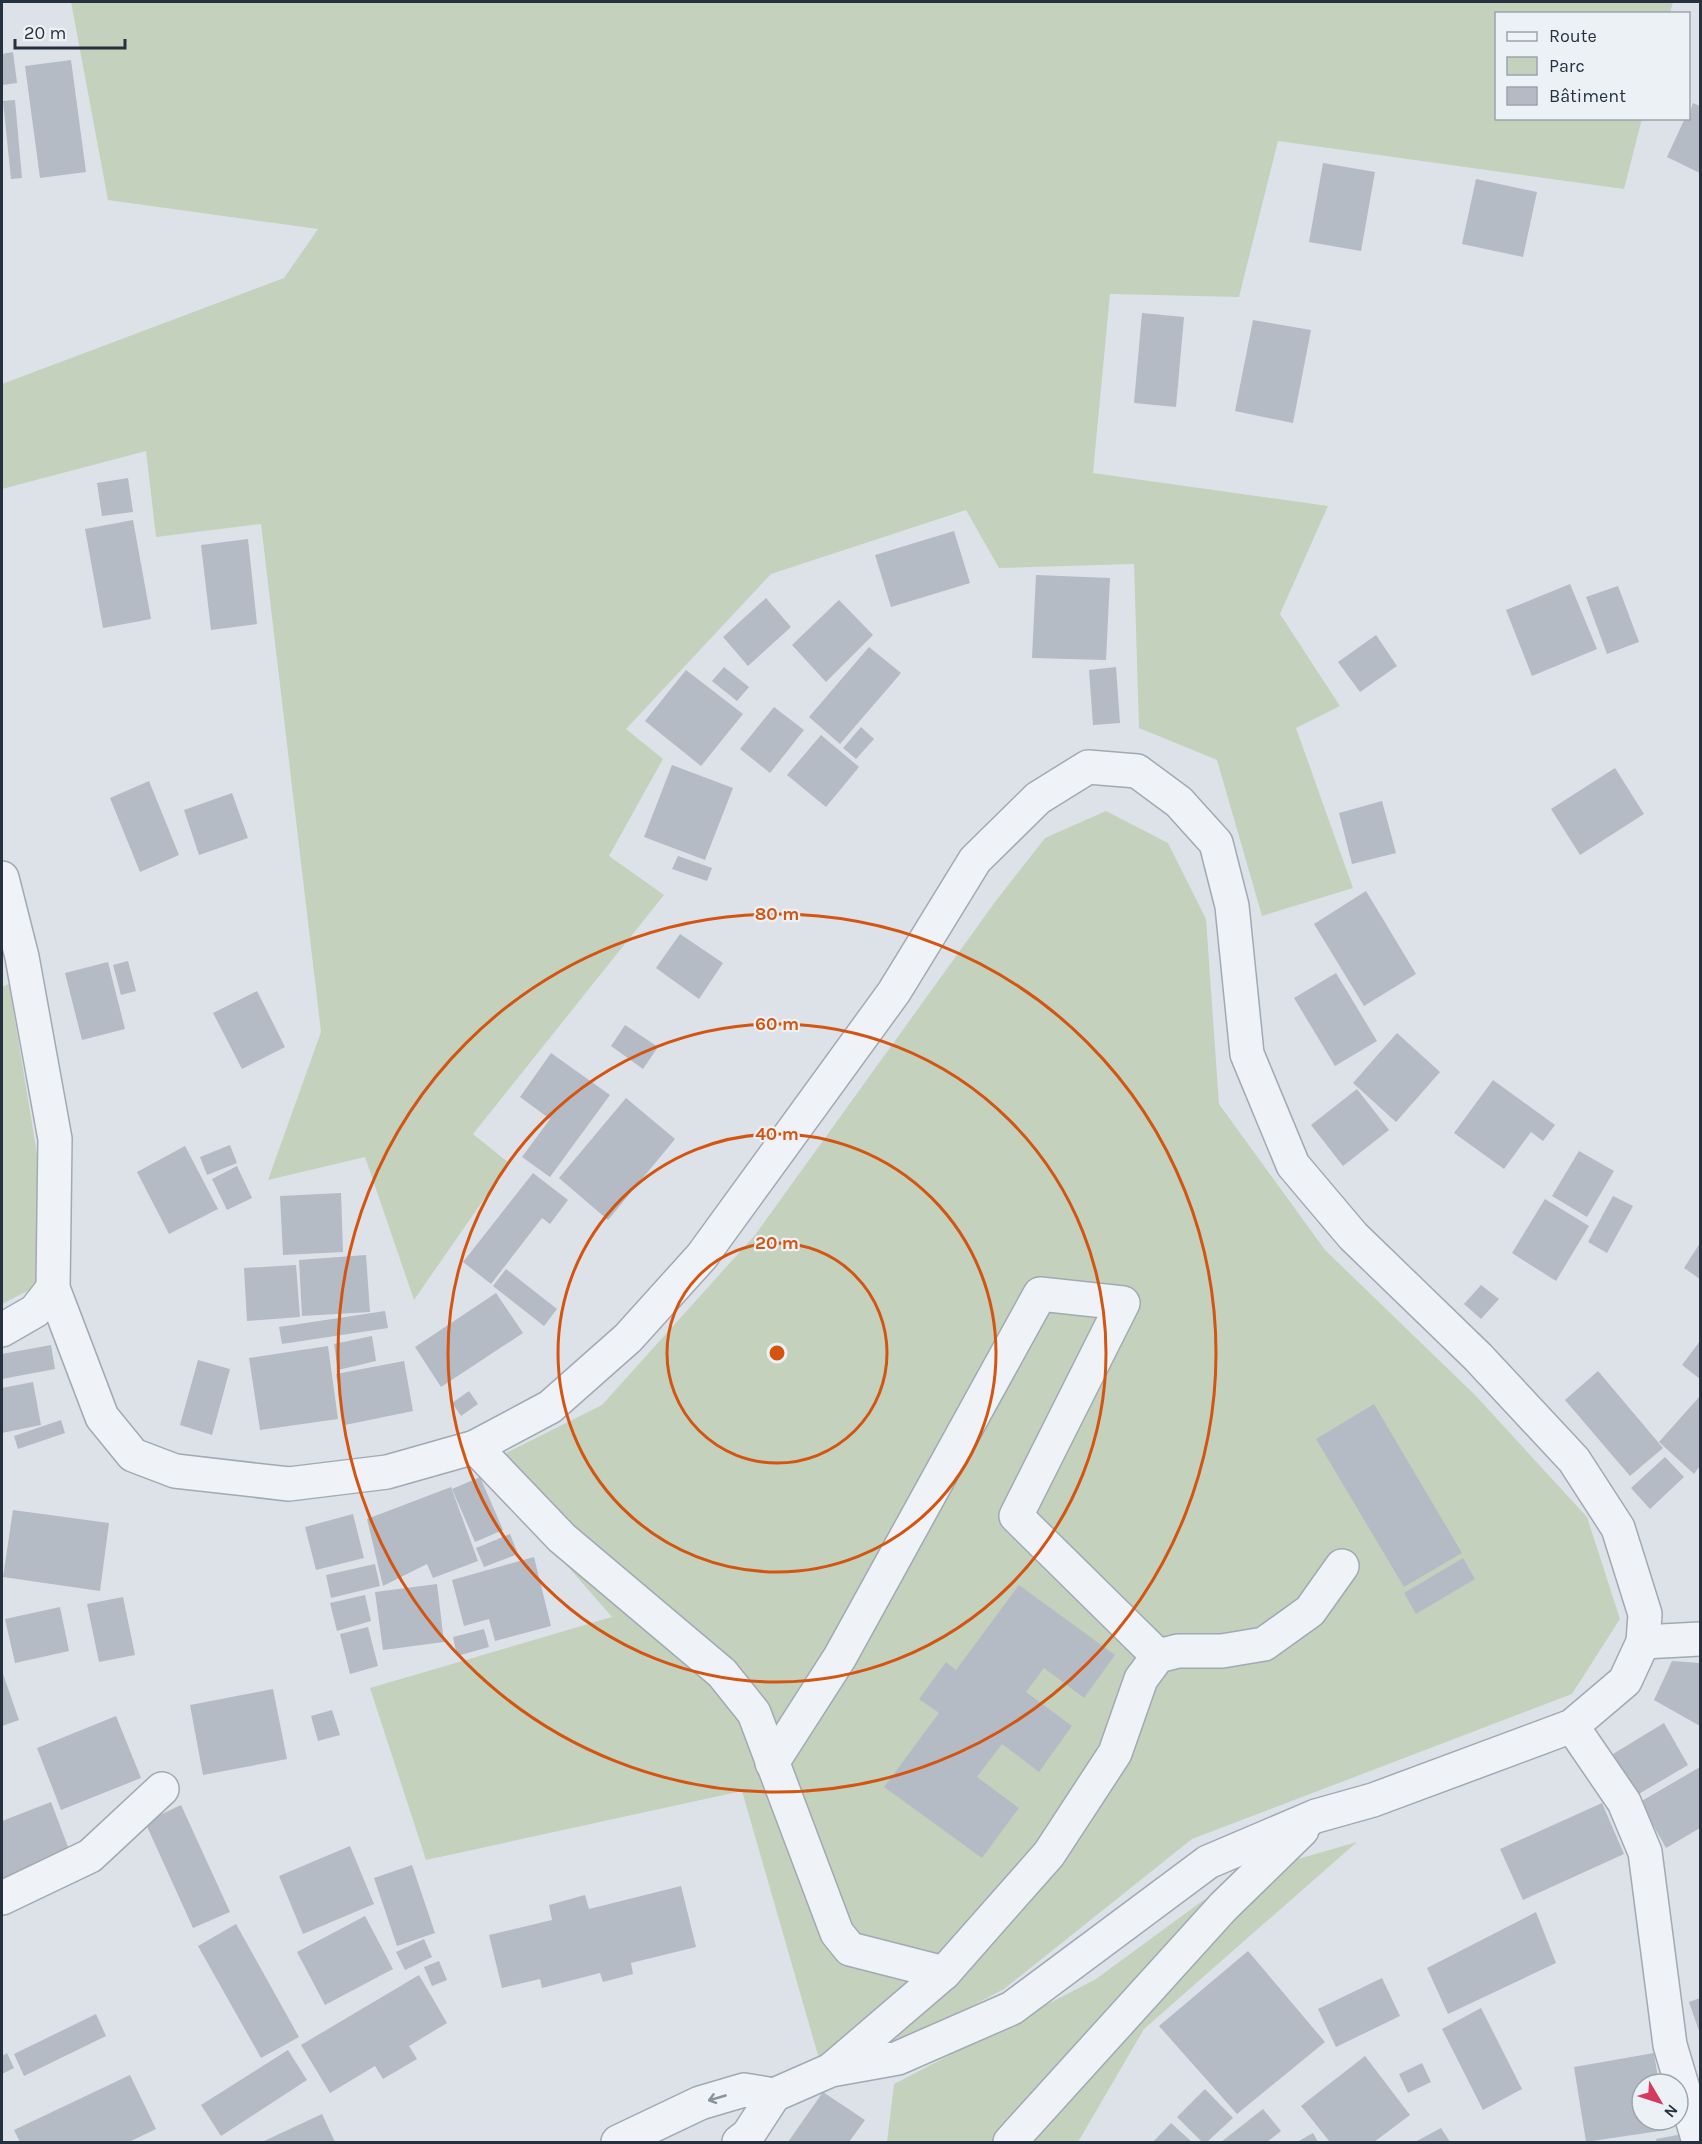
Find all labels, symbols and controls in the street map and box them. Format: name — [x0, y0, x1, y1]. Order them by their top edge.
scale bar — [15, 12, 124, 50]
legend — [1495, 12, 1690, 120]
text: 20 m — [24, 22, 66, 44]
text: Route — [1549, 25, 1597, 47]
text: Parc — [1549, 55, 1585, 77]
text: Bâtiment — [1549, 85, 1626, 107]
text: 80 m — [755, 903, 799, 925]
text: 60 m — [755, 1013, 799, 1035]
text: 40 m — [755, 1123, 799, 1145]
text: 20 m — [755, 1232, 799, 1254]
centre of rings — [767, 1343, 787, 1363]
north arrow — [1630, 2072, 1690, 2132]
one-way arrow — [708, 2093, 727, 2104]
text: N — [1660, 2101, 1682, 2122]

